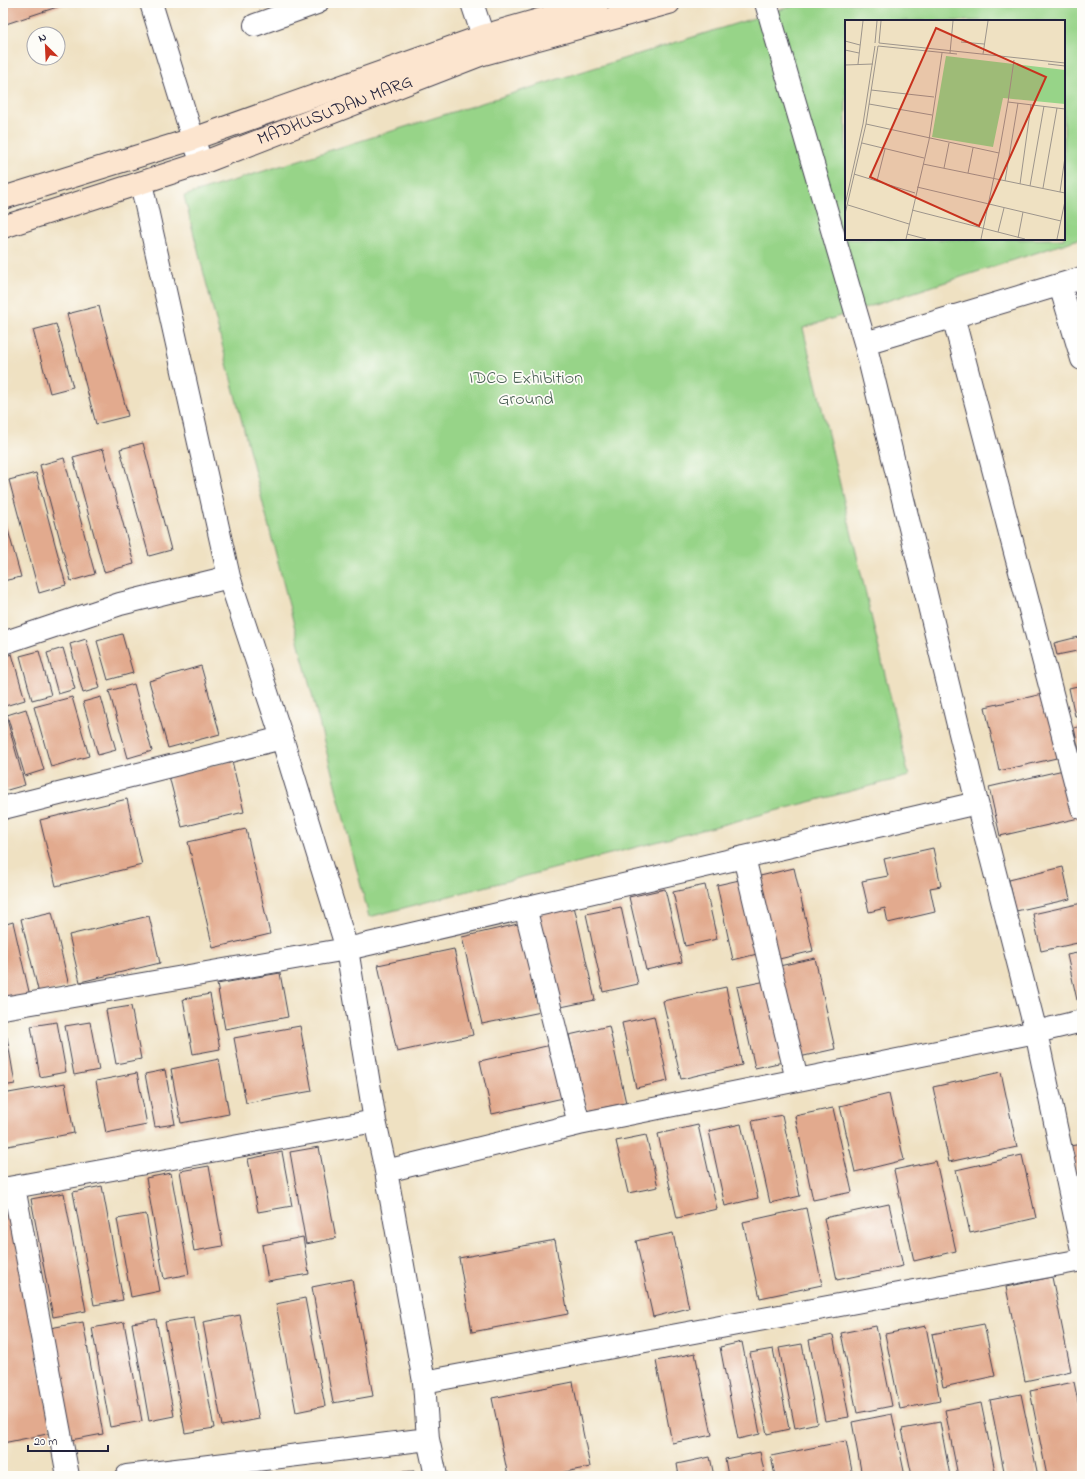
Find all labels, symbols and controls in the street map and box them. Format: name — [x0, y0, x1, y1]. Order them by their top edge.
inset map — [845, 20, 1065, 240]
north arrow — [26, 26, 66, 66]
text: N — [36, 29, 49, 47]
street label: MADHUSUDAN MARG — [254, 69, 417, 153]
park label: IDCO Exhibition Ground — [469, 366, 583, 413]
scale bar — [28, 1427, 108, 1453]
text: 20 m — [34, 1433, 57, 1451]

